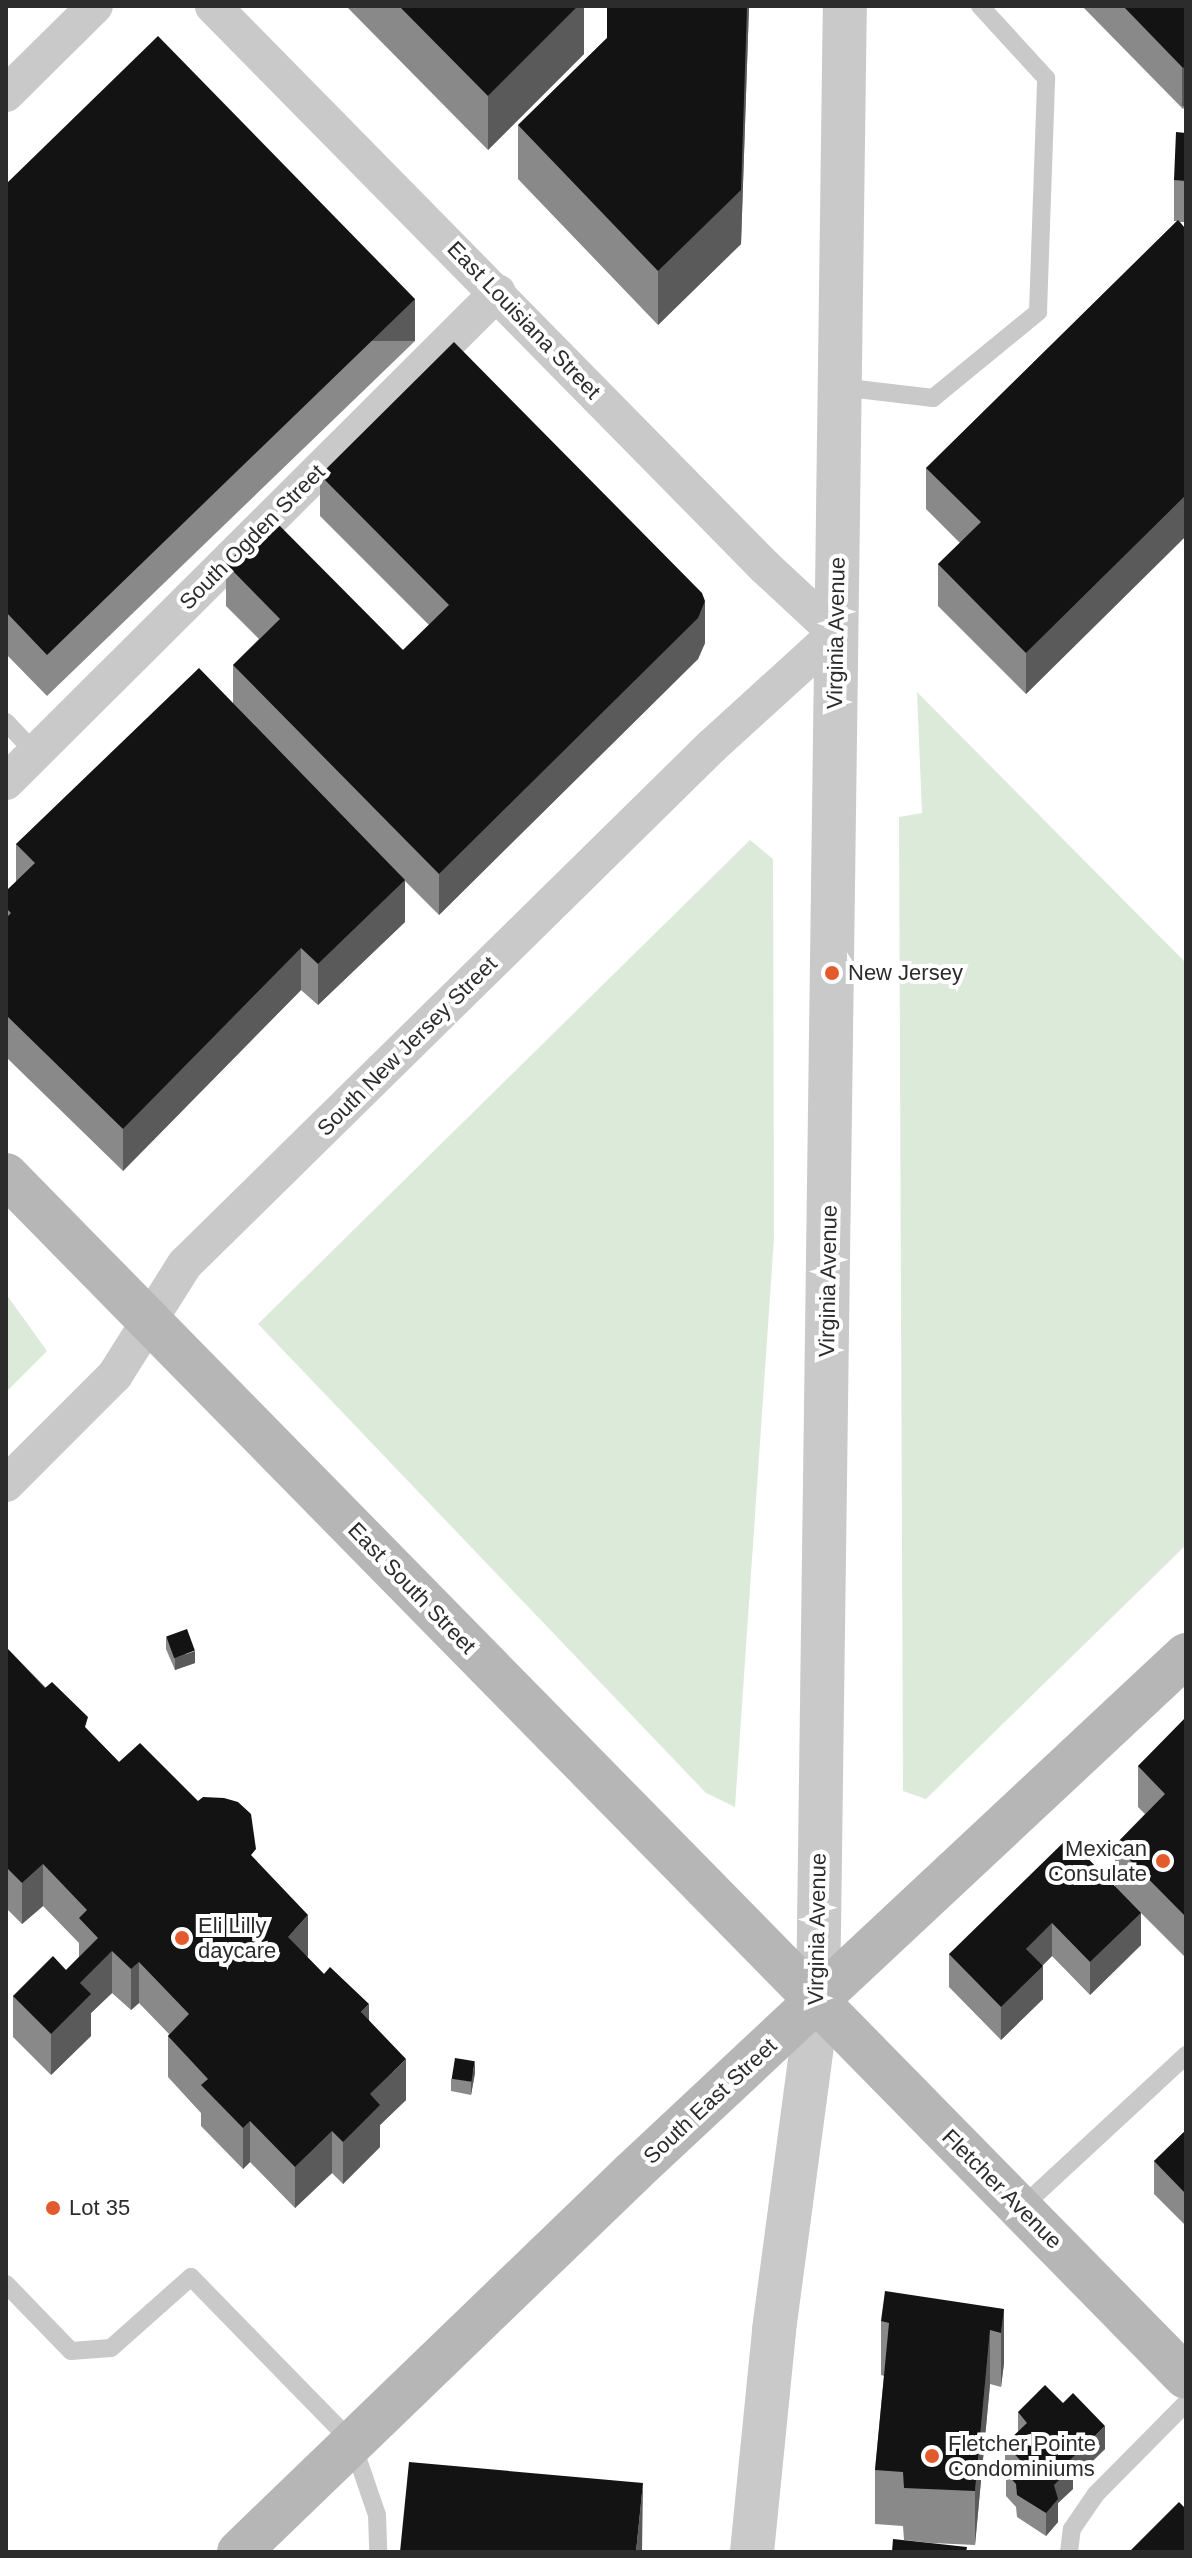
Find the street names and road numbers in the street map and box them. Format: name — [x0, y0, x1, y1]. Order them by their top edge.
street label: East Louisiana Street — [442, 236, 606, 404]
street label: South Ogden Street — [174, 459, 330, 615]
street label: Virginia Avenue — [821, 556, 851, 710]
street label: South New Jersey Street — [312, 951, 502, 1141]
street label: Virginia Avenue — [813, 1204, 843, 1358]
street label: East South Street — [343, 1517, 481, 1659]
street label: Virginia Avenue — [802, 1852, 832, 2006]
street label: South East Street — [638, 2033, 782, 2169]
street label: Fletcher Avenue — [936, 2123, 1068, 2255]

